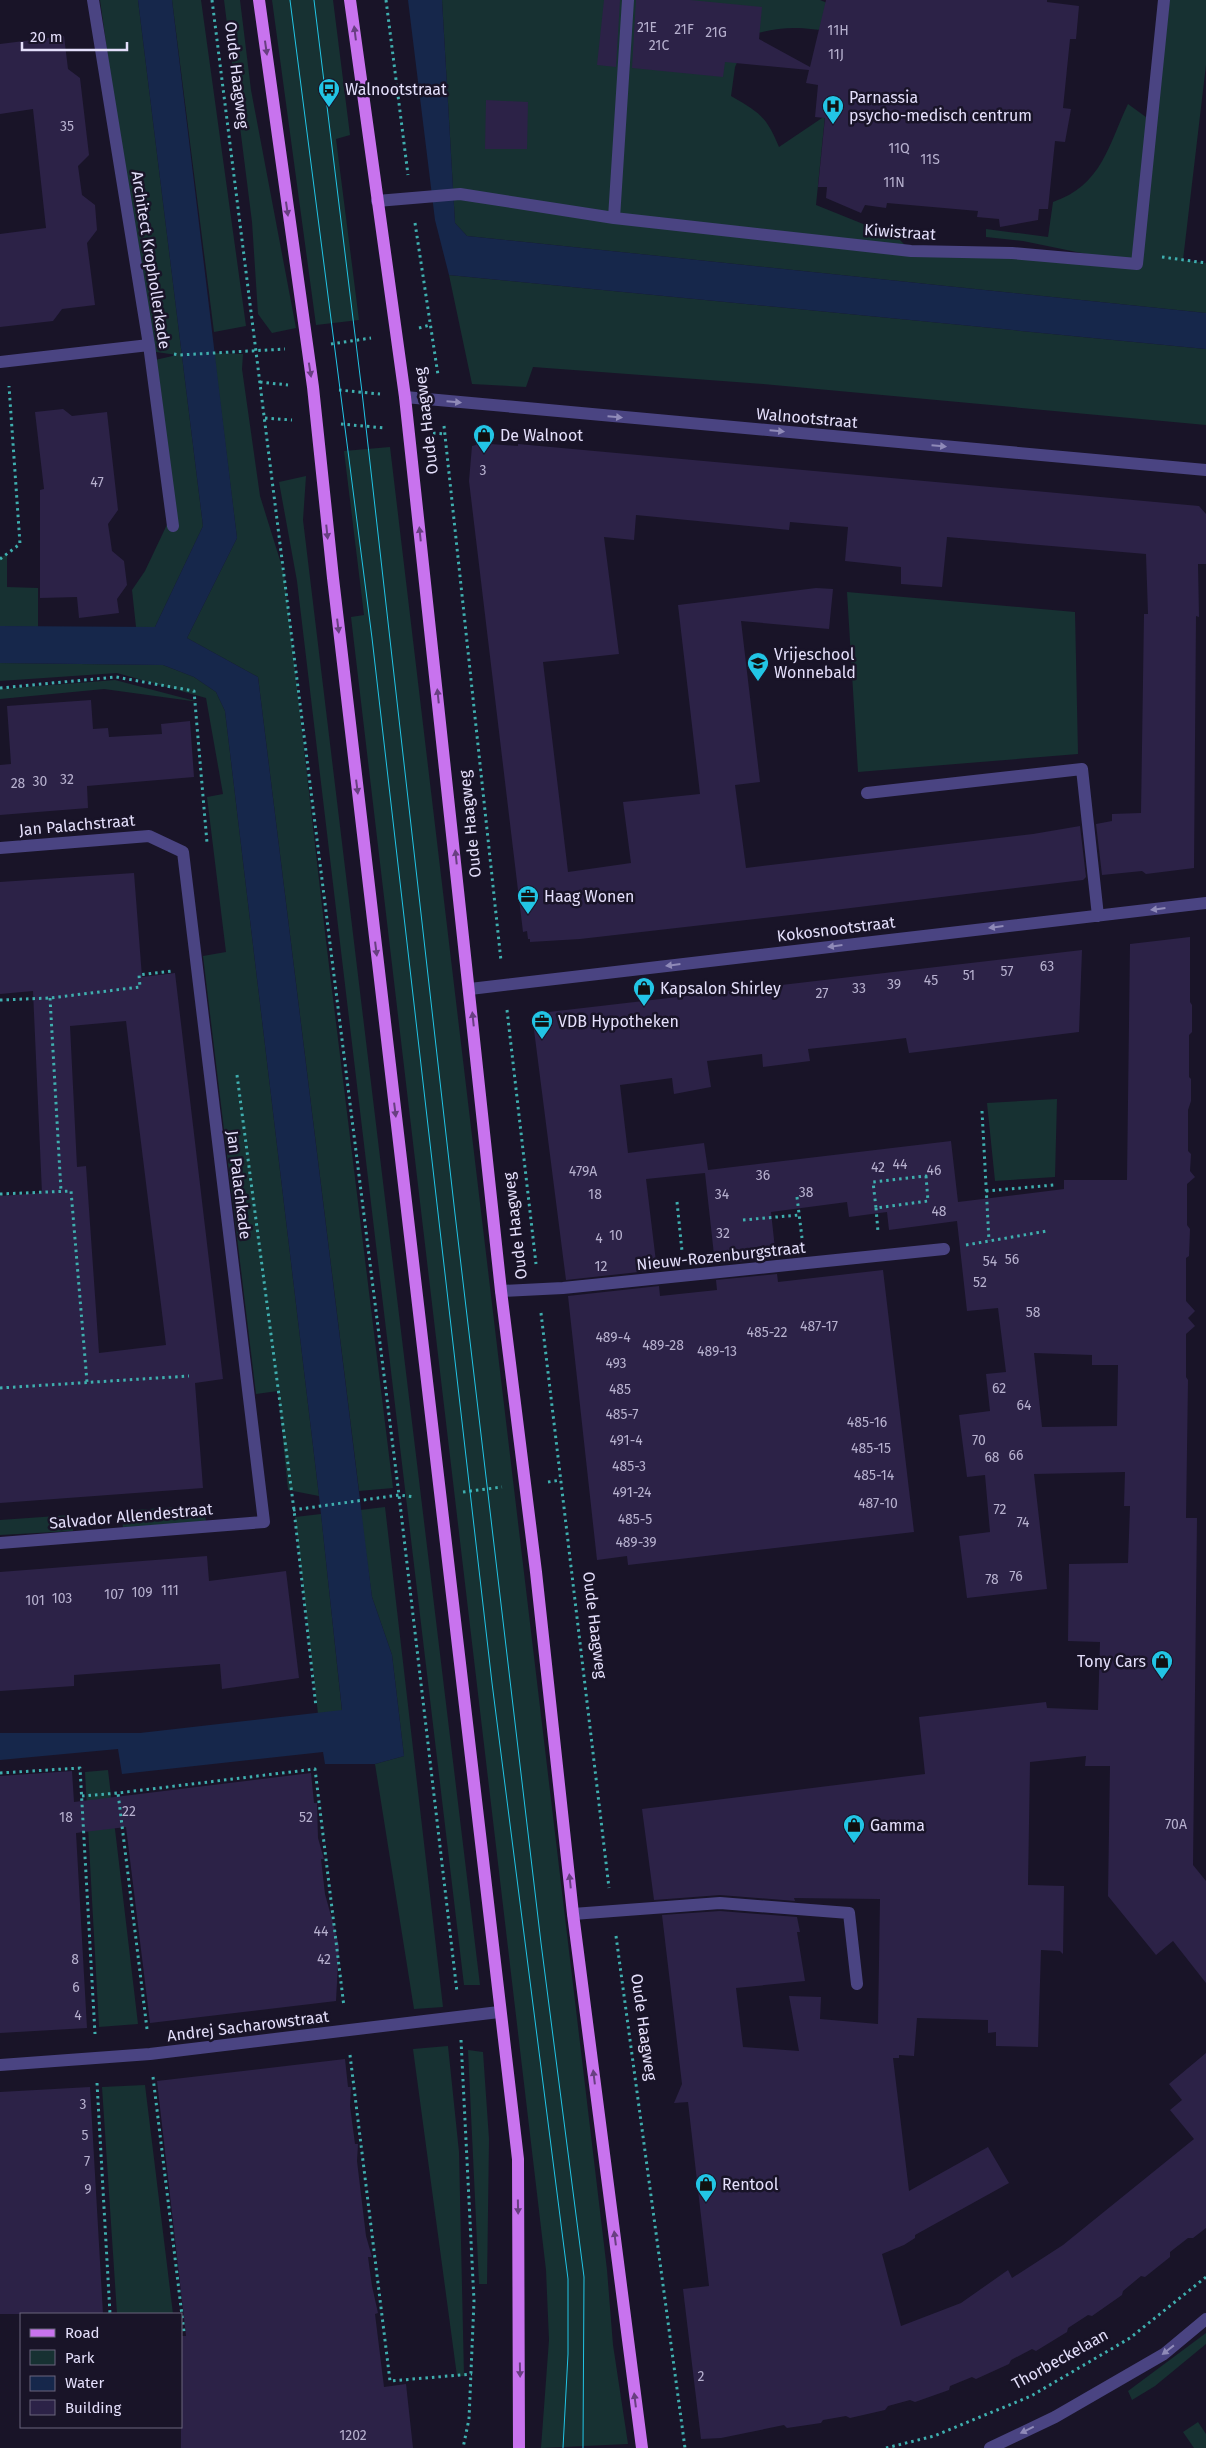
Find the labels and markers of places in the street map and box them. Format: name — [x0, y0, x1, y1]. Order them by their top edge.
bus stop icon: Walnootstraat — [317, 77, 341, 108]
place label: Walnootstraat — [345, 80, 447, 99]
place label: Parnassia psycho-medisch centrum — [849, 88, 1032, 125]
hospital icon: Parnassia psycho-medisch centrum — [821, 94, 845, 125]
shop icon: De Walnoot — [472, 423, 496, 454]
place label: De Walnoot — [500, 426, 583, 445]
place label: Vrijeschool Wonnebald — [774, 645, 856, 682]
school or university icon: Vrijeschool Wonnebald — [746, 651, 770, 682]
office icon: Haag Wonen — [516, 884, 540, 915]
place label: Haag Wonen — [544, 887, 634, 906]
shop icon: Kapsalon Shirley — [632, 976, 656, 1007]
place label: Kapsalon Shirley — [660, 979, 781, 998]
office icon: VDB Hypotheken — [530, 1009, 554, 1040]
place label: VDB Hypotheken — [558, 1012, 679, 1031]
shop icon: Tony Cars — [1150, 1649, 1174, 1680]
place label: Tony Cars — [1077, 1652, 1146, 1671]
shop icon: Gamma — [842, 1813, 866, 1844]
place label: Gamma — [870, 1816, 925, 1835]
shop icon: Rentool — [694, 2172, 718, 2203]
place label: Rentool — [722, 2175, 779, 2194]

